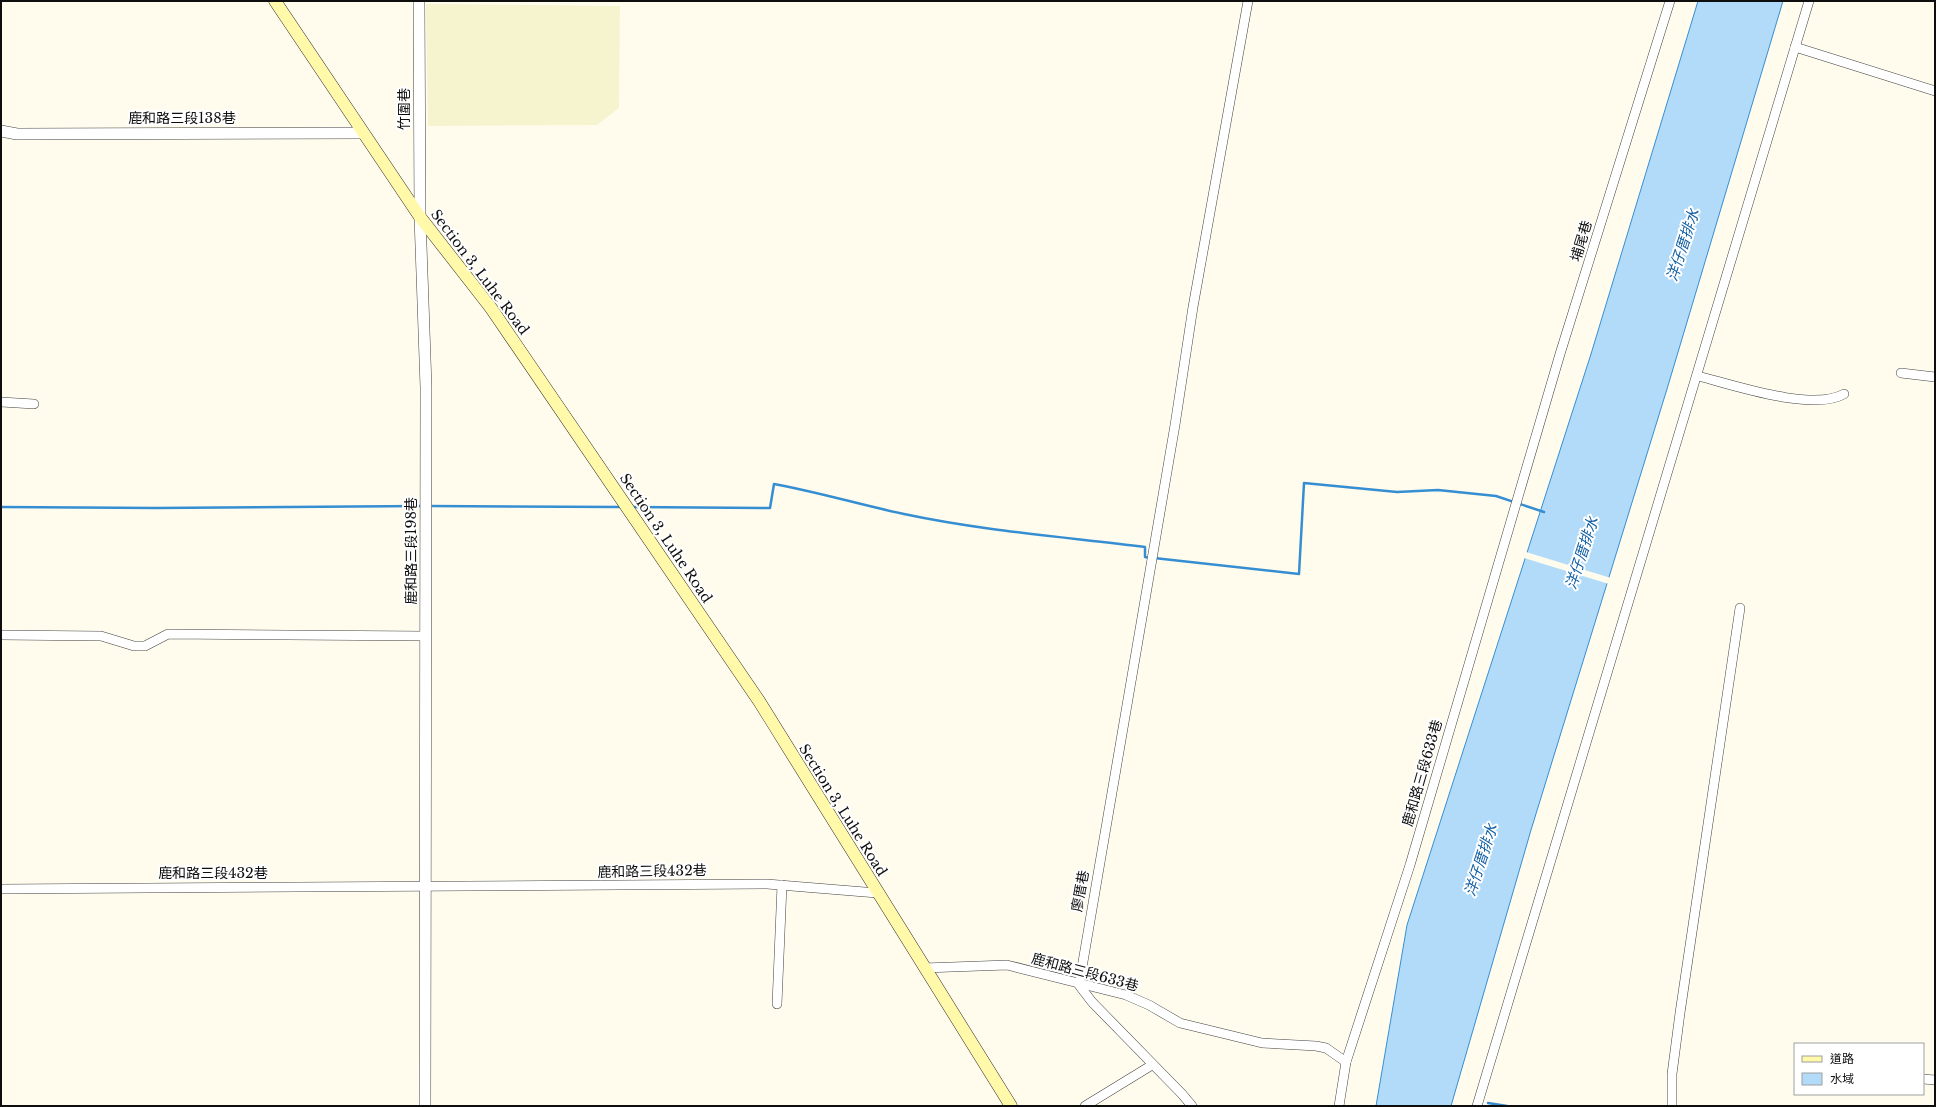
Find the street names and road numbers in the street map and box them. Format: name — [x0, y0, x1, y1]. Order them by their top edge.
street label: 竹圍巷 — [395, 88, 413, 130]
street label: 鹿和路三段138巷 — [128, 109, 236, 127]
street label: Section 3, Luhe Road — [427, 206, 533, 339]
street label: 埔尾巷 — [1566, 218, 1596, 264]
street label: Section 3, Luhe Road — [616, 470, 716, 607]
street label: 鹿和路三段198巷 — [402, 497, 420, 605]
street label: 鹿和路三段633巷 — [1398, 718, 1446, 828]
street label: Section 3, Luhe Road — [795, 741, 891, 880]
street label: 鹿和路三段432巷 — [597, 861, 707, 881]
street label: 鹿和路三段432巷 — [158, 864, 268, 882]
street label: 廖厝巷 — [1067, 869, 1093, 913]
street label: 鹿和路三段633巷 — [1029, 949, 1141, 995]

